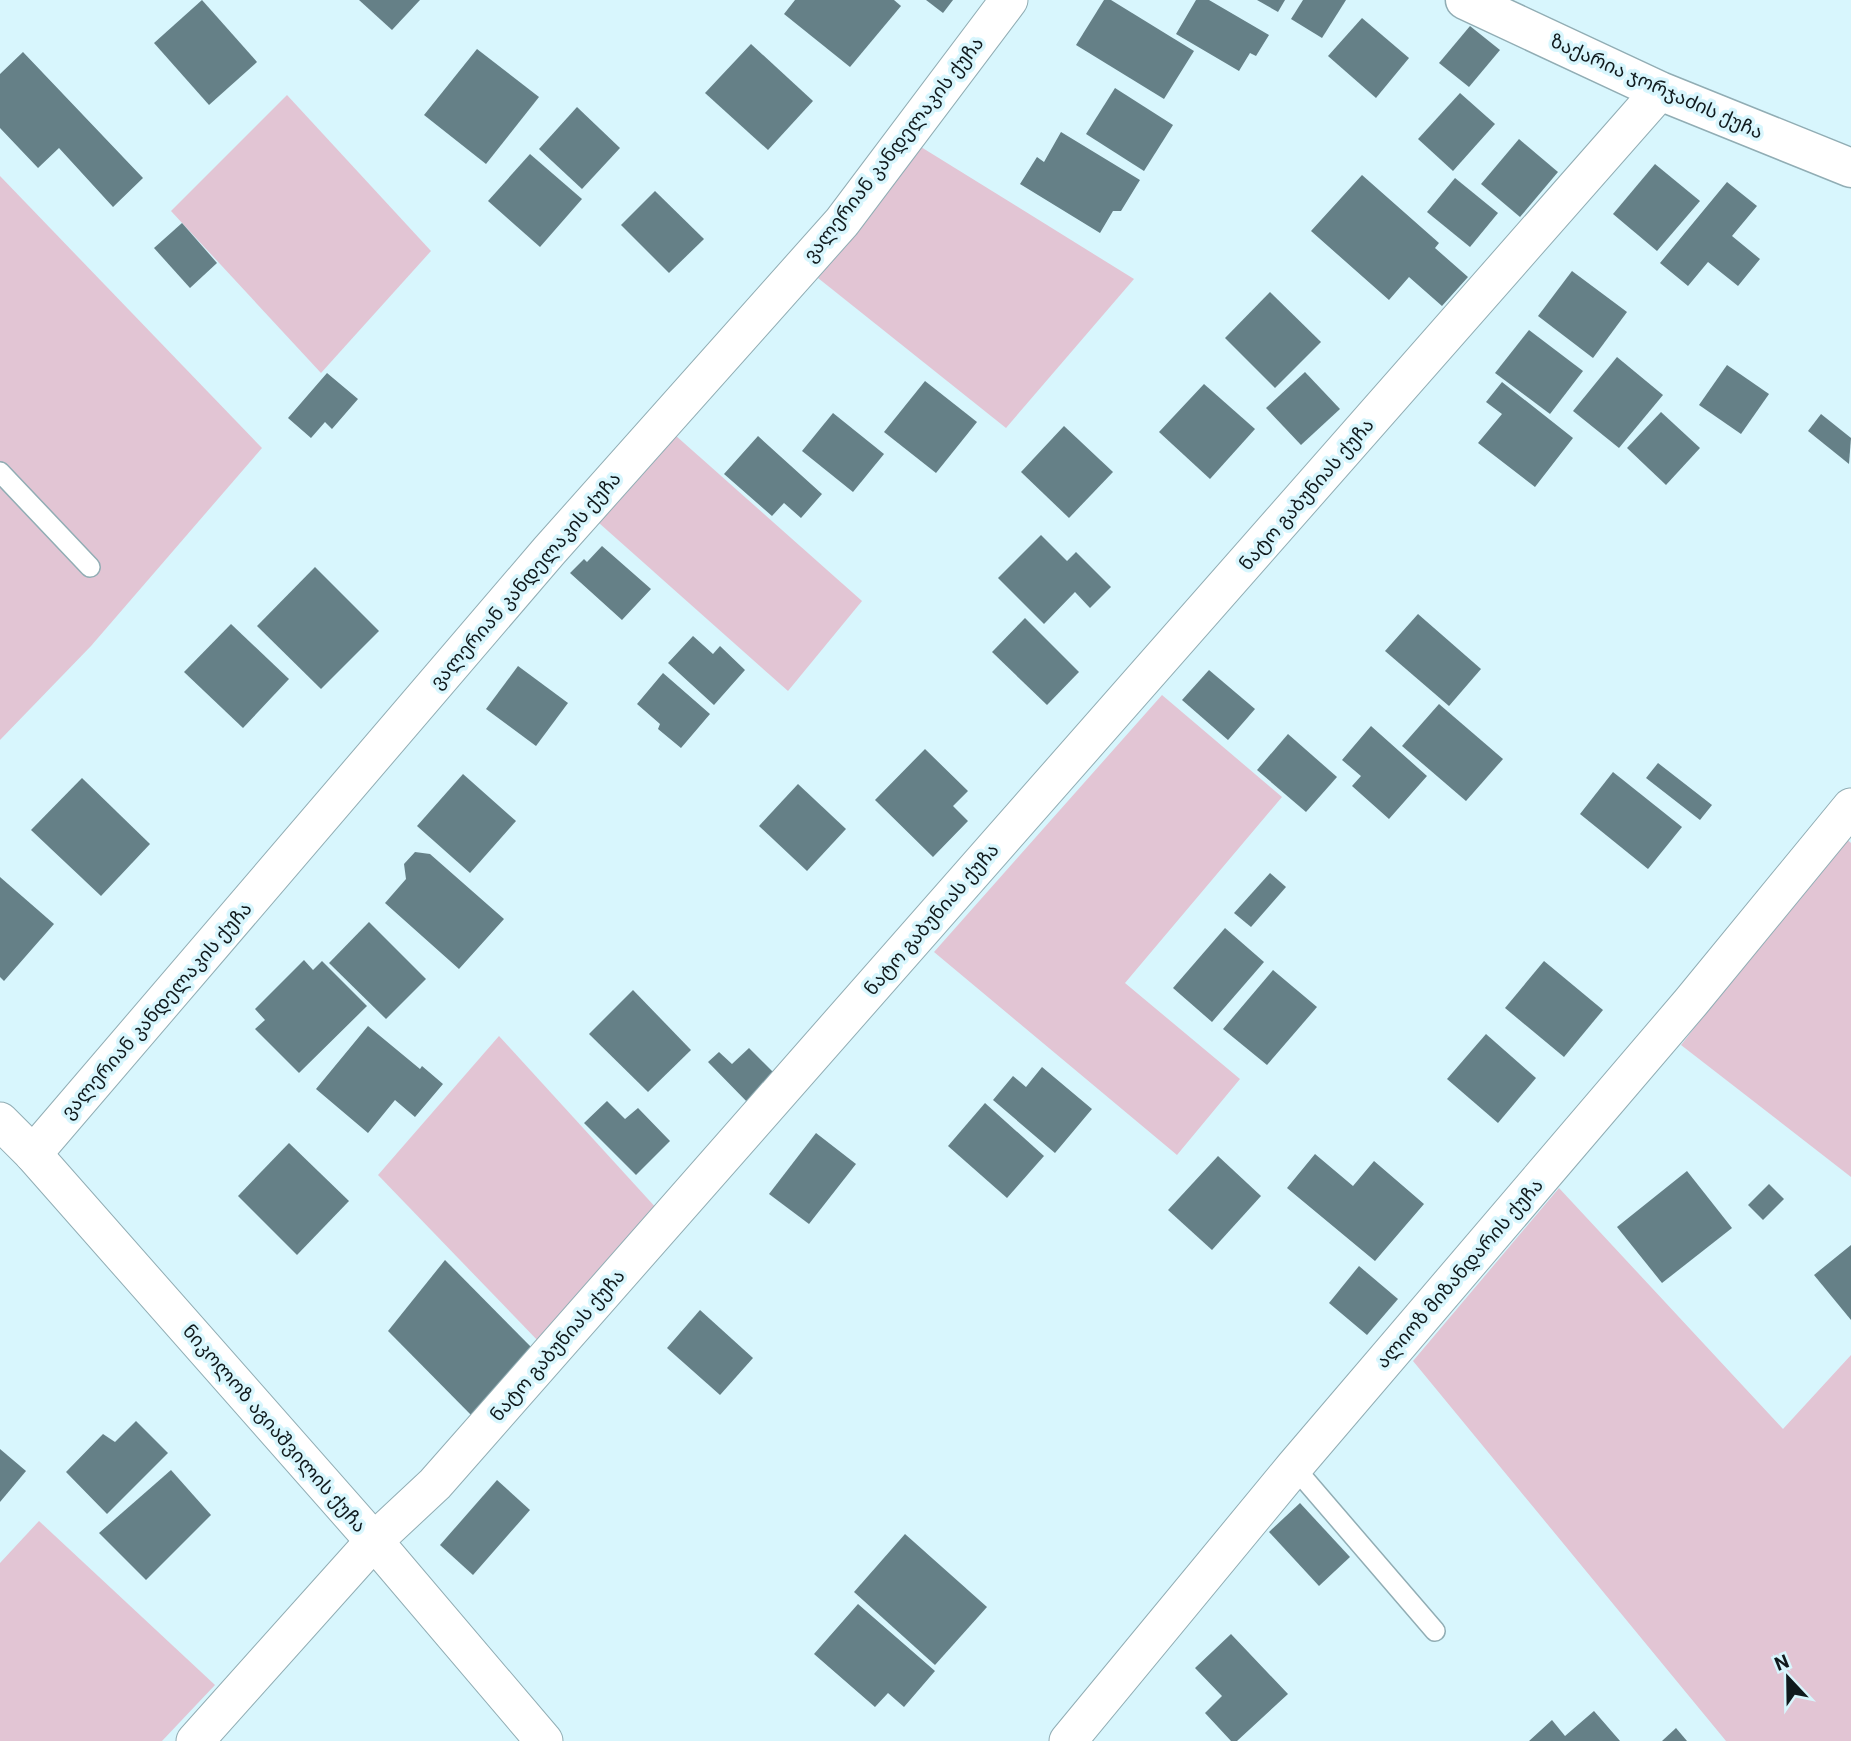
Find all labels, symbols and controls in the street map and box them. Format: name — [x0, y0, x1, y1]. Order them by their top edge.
street label: ზაქარია ჯორჯაძის ქუჩა — [1547, 29, 1767, 144]
street label: ვალერიან კანდელაკის ქუჩა — [798, 32, 989, 267]
street label: ნატო გაბუნიას ქუჩა — [1234, 414, 1379, 575]
street label: ვალერიან კანდელაკის ქუჩა — [425, 467, 626, 694]
street label: ნატო გაბუნიას ქუჩა — [859, 839, 1004, 1000]
street label: ვალერიან კანდელაკის ქუჩა — [56, 897, 257, 1124]
street label: ალიოზ მიზანდარის ქუჩა — [1371, 1174, 1549, 1373]
street label: ნატო გაბუნიას ქუჩა — [485, 1265, 630, 1426]
street label: ნიკოლოზ აგიაშვილის ქუჩა — [177, 1320, 371, 1538]
north arrow — [1753, 1643, 1823, 1713]
text: N — [1771, 1650, 1792, 1676]

